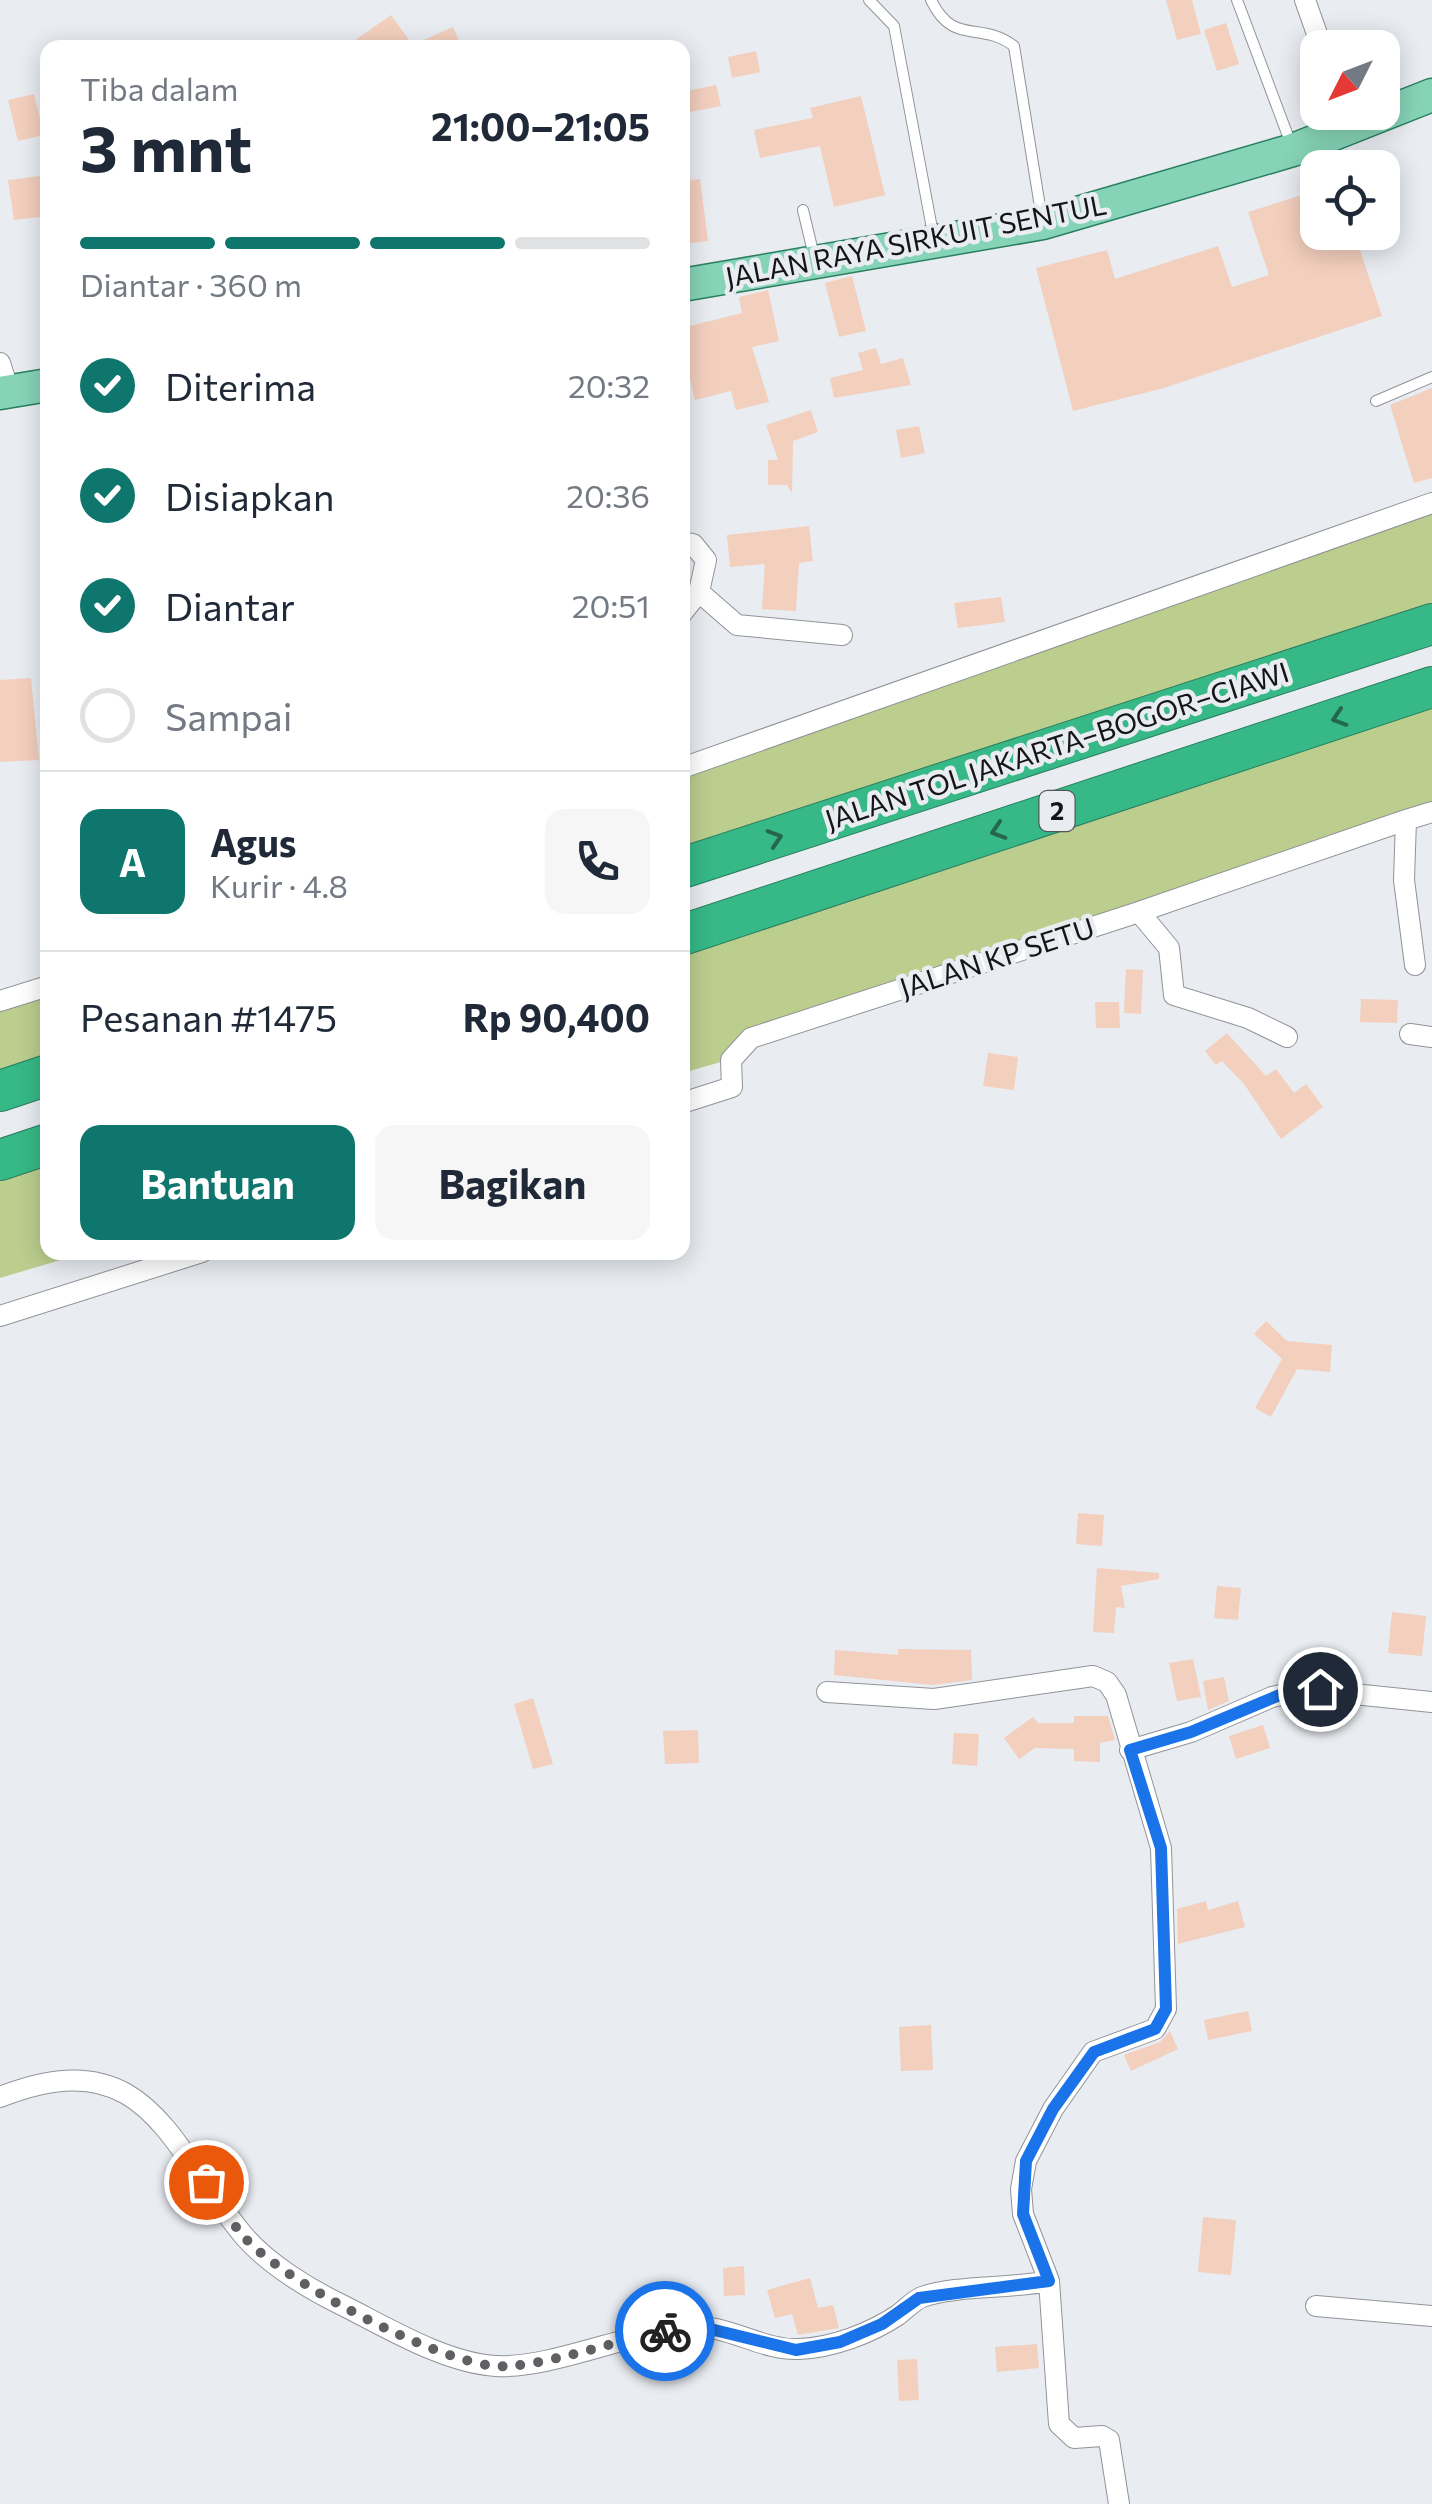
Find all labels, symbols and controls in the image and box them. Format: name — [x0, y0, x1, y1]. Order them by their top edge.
north arrow — [1300, 30, 1400, 130]
map controls — [1300, 30, 1400, 250]
text: Tiba dalam — [80, 68, 239, 108]
text: 21:00–21:05 — [431, 102, 650, 149]
text: 3 mnt — [80, 106, 252, 185]
button: locate — [1300, 150, 1400, 250]
street label: JALAN RAYA SIRKUIT SENTUL — [722, 186, 1109, 294]
text: Diantar · 360 m — [80, 264, 302, 304]
icon: check — [80, 358, 135, 413]
text: Diterima — [165, 362, 316, 409]
text: 20:32 — [568, 365, 650, 405]
icon: check — [80, 468, 135, 523]
text: Disiapkan — [165, 472, 334, 519]
text: 20:36 — [566, 475, 650, 515]
icon: check — [80, 578, 135, 633]
text: Diantar — [165, 582, 295, 629]
text: 20:51 — [572, 585, 650, 625]
street label: JALAN TOL JAKARTA–BOGOR–CIAWI — [821, 654, 1293, 836]
text: Sampai — [165, 692, 292, 739]
one-way arrow — [1332, 706, 1349, 726]
road number: 2 — [1040, 791, 1074, 831]
button: phone — [545, 809, 650, 914]
text: Agus — [210, 818, 297, 865]
one-way arrow — [990, 819, 1007, 839]
one-way arrow — [766, 829, 783, 849]
text: A — [119, 838, 146, 885]
text: Kurir · 4.8 — [210, 865, 348, 905]
street label: JALAN KP SETU — [895, 910, 1098, 1005]
text: Pesanan #1475 — [80, 993, 337, 1040]
text: Rp 90,400 — [463, 993, 650, 1040]
button: Bantuan — [80, 1125, 355, 1240]
button: Bagikan — [375, 1125, 650, 1240]
pin — [1278, 1647, 1363, 1732]
icon: home — [1293, 1662, 1348, 1717]
pin — [164, 2140, 249, 2225]
icon: bag — [179, 2155, 234, 2210]
courier — [615, 2281, 715, 2381]
icon: bike — [638, 2304, 693, 2359]

